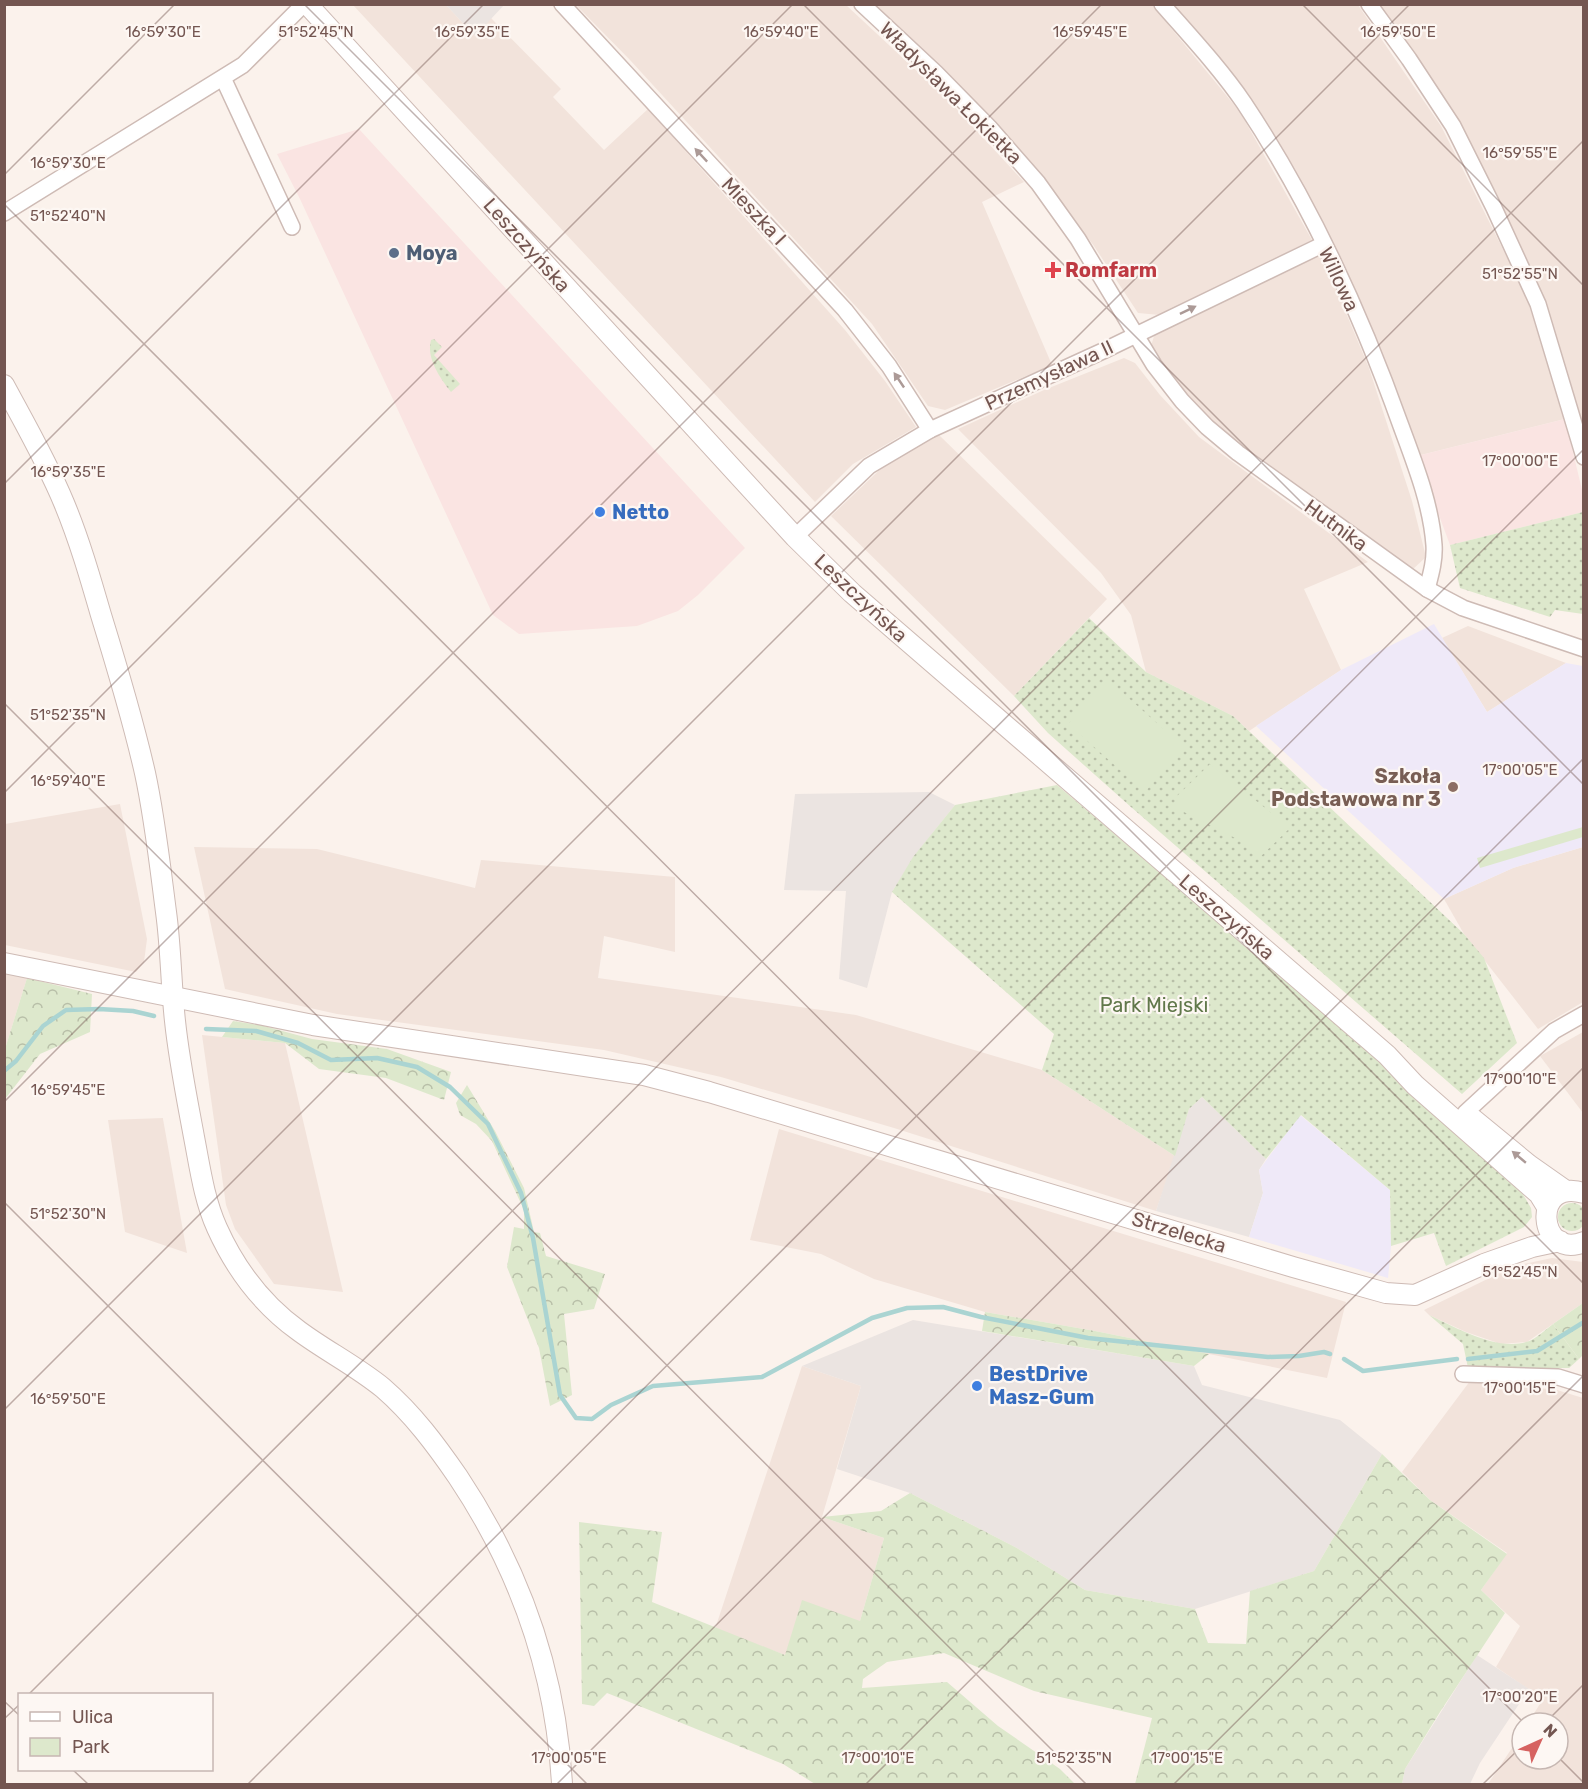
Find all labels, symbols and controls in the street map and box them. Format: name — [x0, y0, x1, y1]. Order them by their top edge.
street label: Władysława Łokietka — [875, 17, 1027, 169]
text: 16°59'30"E — [125, 23, 201, 41]
text: 51°52'45"N — [278, 23, 354, 41]
text: 16°59'35"E — [435, 23, 510, 41]
text: 16°59'40"E — [743, 23, 819, 41]
text: 16°59'45"E — [1053, 23, 1127, 41]
text: 16°59'50"E — [1360, 23, 1436, 41]
text: 16°59'55"E — [1483, 144, 1557, 162]
one-way arrow — [695, 148, 709, 162]
text: 16°59'30"E — [30, 154, 106, 172]
street label: Mieszka I — [717, 172, 791, 250]
street label: Leszczyńska — [479, 193, 575, 297]
text: 51°52'40"N — [30, 207, 106, 225]
place label: Moya — [406, 241, 458, 265]
street label: Willowa — [1314, 243, 1364, 315]
marker: Moya — [387, 246, 401, 260]
place label: Romfarm — [1065, 258, 1157, 282]
marker: Romfarm — [1046, 263, 1060, 277]
text: 51°52'55"N — [1482, 265, 1558, 283]
one-way arrow — [1180, 305, 1197, 314]
street label: Przemysława II — [981, 335, 1117, 415]
one-way arrow — [893, 373, 905, 389]
text: 17°00'00"E — [1482, 452, 1558, 470]
text: 16°59'35"E — [31, 463, 106, 481]
street label: Hutnika — [1300, 494, 1372, 556]
place label: Netto — [612, 500, 669, 524]
marker: Netto — [593, 505, 607, 519]
street label: Leszczyńska — [810, 549, 912, 647]
text: 51°52'35"N — [30, 706, 106, 724]
text: 17°00'05"E — [1482, 761, 1558, 779]
place label: Szkoła Podstawowa nr 3 — [1271, 764, 1441, 811]
text: 16°59'40"E — [30, 772, 106, 790]
marker: Szkoła Podstawowa nr 3 — [1446, 780, 1460, 794]
street label: Leszczyńska — [1175, 869, 1279, 965]
park label: Park Miejski — [1100, 993, 1208, 1017]
text: 17°00'10"E — [1484, 1070, 1556, 1088]
text: 16°59'45"E — [31, 1081, 105, 1099]
one-way arrow — [1511, 1150, 1527, 1163]
text: 51°52'30"N — [30, 1205, 106, 1223]
street label: Strzelecka — [1129, 1206, 1229, 1258]
text: 51°52'45"N — [1482, 1263, 1558, 1281]
place label: BestDrive Masz-Gum — [989, 1362, 1094, 1409]
marker: BestDrive Masz-Gum — [970, 1379, 984, 1393]
text: 17°00'15"E — [1484, 1379, 1556, 1397]
text: 16°59'50"E — [30, 1390, 106, 1408]
text: 17°00'20"E — [1482, 1688, 1558, 1706]
legend — [18, 1693, 213, 1771]
text: Ulica — [72, 1706, 113, 1728]
north arrow — [1510, 1711, 1570, 1771]
text: N — [1539, 1720, 1561, 1742]
text: Park — [72, 1736, 110, 1758]
text: 17°00'05"E — [531, 1749, 607, 1767]
text: 17°00'10"E — [842, 1749, 914, 1767]
text: 51°52'35"N — [1036, 1749, 1112, 1767]
text: 17°00'15"E — [1151, 1749, 1223, 1767]

